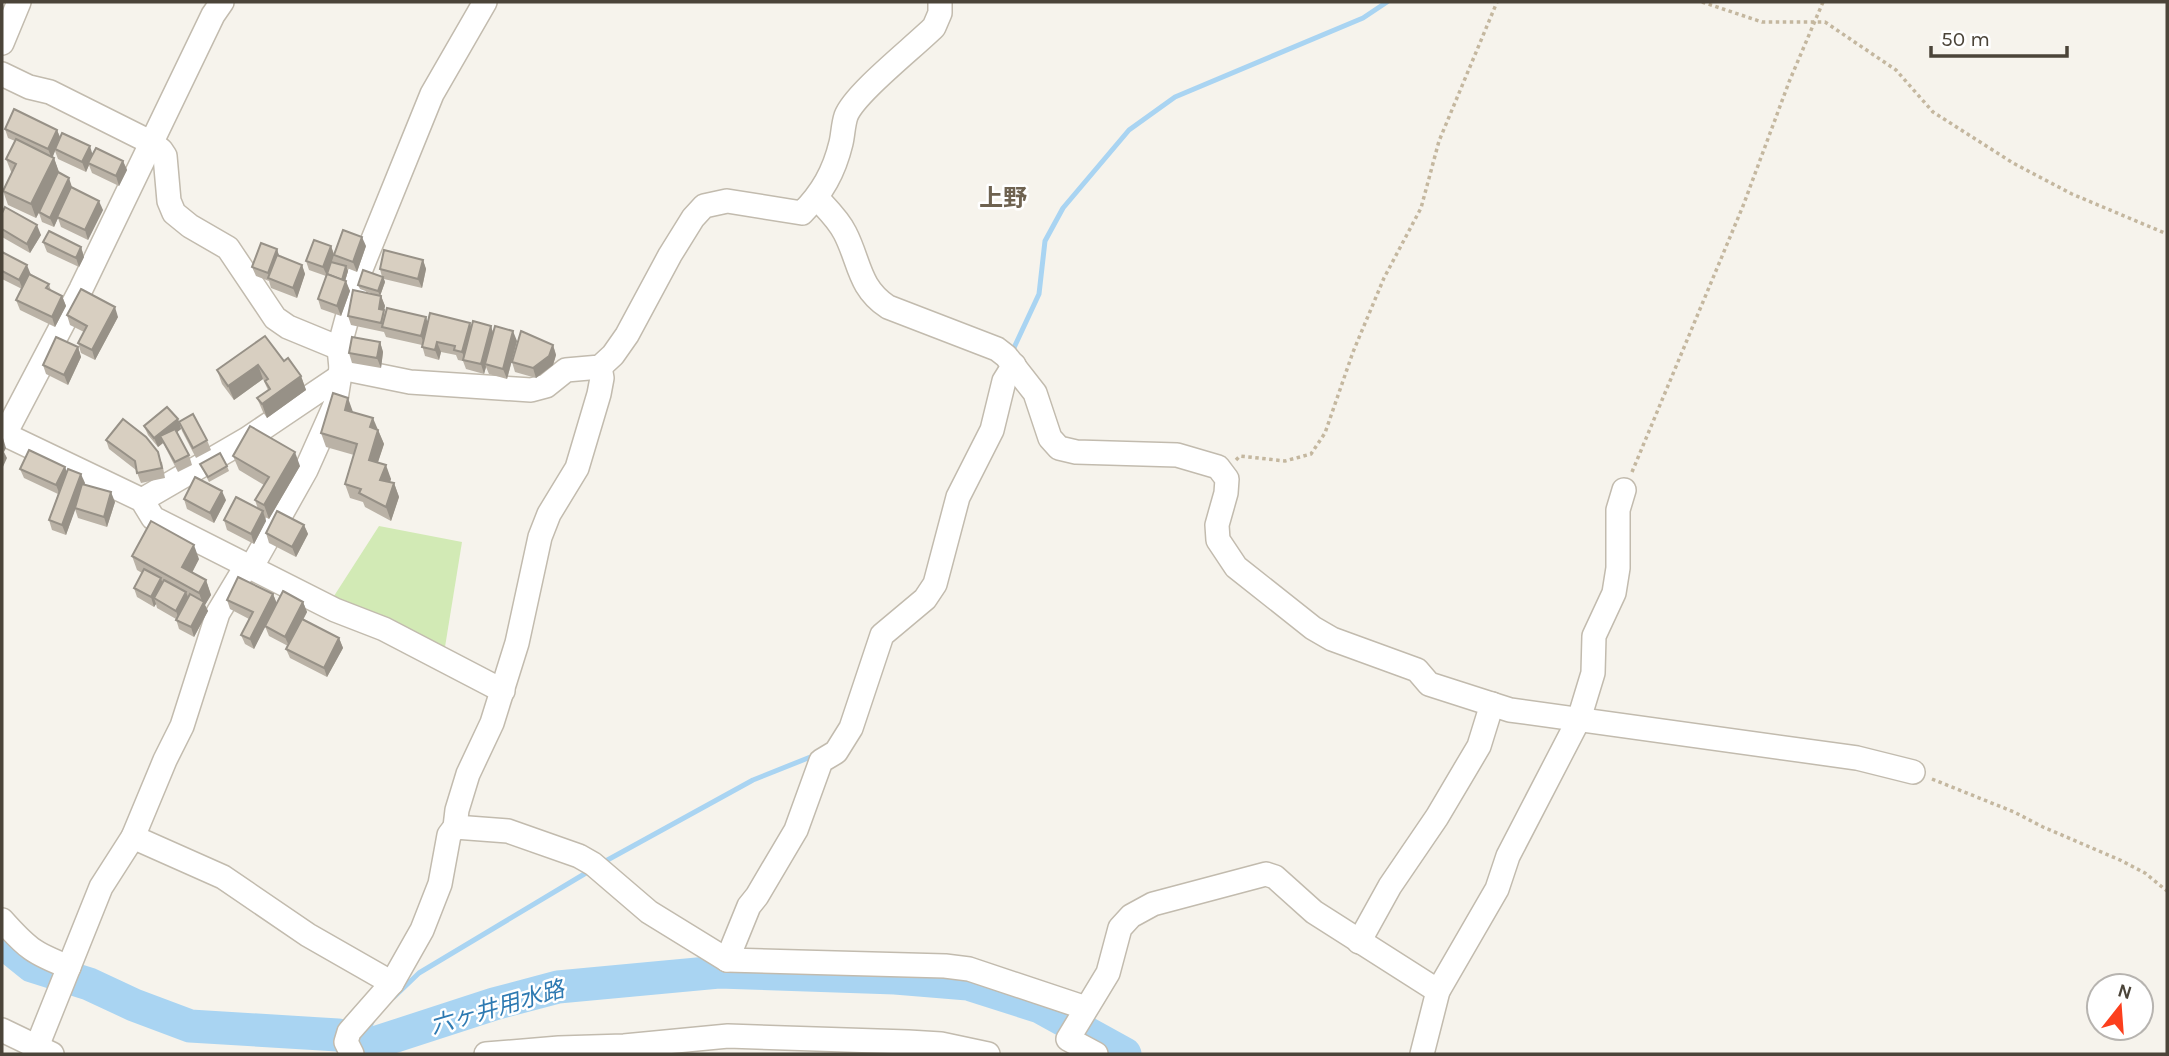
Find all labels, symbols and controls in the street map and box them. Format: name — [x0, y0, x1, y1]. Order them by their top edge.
scale bar — [1931, 14, 2068, 58]
text: 50 m — [1941, 27, 1990, 51]
district label: 上野 — [979, 184, 1027, 212]
north arrow — [2085, 972, 2155, 1042]
water label: 六ヶ井用水路 — [427, 975, 569, 1039]
text: N — [2115, 979, 2134, 1004]

